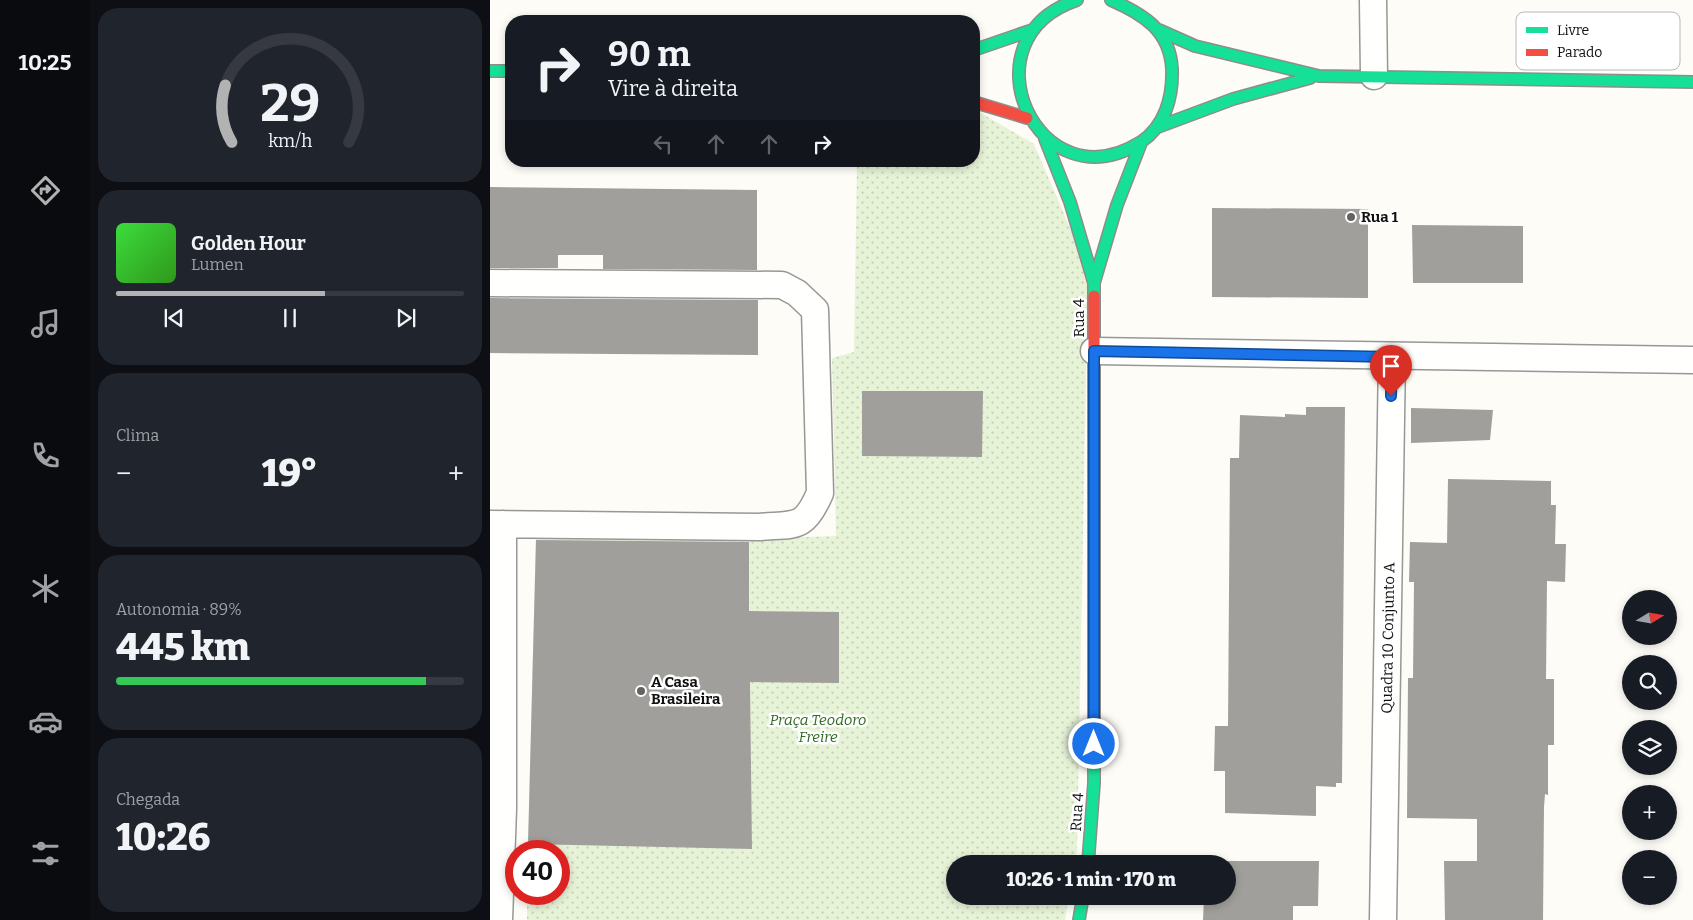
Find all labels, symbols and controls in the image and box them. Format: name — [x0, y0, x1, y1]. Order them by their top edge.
legend — [1516, 12, 1680, 70]
text: Livre — [1557, 22, 1589, 39]
text: 90 m — [608, 33, 691, 75]
icon: right — [525, 35, 590, 100]
text: Parado — [1557, 44, 1602, 61]
text: 10:25 — [18, 49, 72, 76]
text: 29 — [260, 72, 320, 135]
text: Vire à direita — [608, 75, 738, 102]
text: km/h — [268, 130, 312, 152]
icon: left — [649, 130, 677, 158]
icon: ahead — [702, 130, 730, 158]
icon: ahead — [755, 130, 783, 158]
icon: right — [808, 130, 836, 158]
icon: directions — [28, 173, 63, 208]
place label: Rua 1 — [1361, 208, 1398, 226]
marker: Rua 1 — [1345, 211, 1357, 223]
text: Golden Hour — [191, 232, 306, 255]
text: Lumen — [191, 255, 244, 274]
street label: Rua 4 — [1070, 298, 1088, 337]
icon: previous — [160, 304, 188, 332]
icon: pause — [276, 304, 304, 332]
icon: next — [392, 304, 420, 332]
icon: music — [28, 306, 63, 341]
pin — [1370, 345, 1412, 396]
icon: arrive — [1377, 352, 1405, 380]
text: Clima — [116, 426, 159, 445]
icon: phone — [28, 438, 63, 473]
text: 19° — [262, 450, 318, 496]
text: − — [116, 457, 131, 490]
text: + — [448, 457, 464, 490]
street label: Quadra 10 Conjunto A — [1378, 562, 1398, 714]
icon: climate — [28, 571, 63, 606]
north arrow — [1622, 590, 1678, 645]
map controls — [1622, 590, 1677, 905]
text: Autonomia · 89% — [116, 600, 242, 619]
text: 445 km — [116, 624, 250, 670]
button: search — [1622, 655, 1677, 710]
place label: A Casa Brasileira — [651, 673, 721, 708]
marker: A Casa Brasileira — [635, 685, 647, 697]
icon: car — [28, 704, 63, 739]
park label: Praça Teodoro Freire — [770, 711, 866, 746]
position arrow — [1067, 717, 1119, 769]
button: layers — [1622, 720, 1677, 775]
button: + — [1622, 785, 1677, 840]
text: Chegada — [116, 790, 180, 809]
street label: Rua 4 — [1067, 792, 1087, 832]
text: 10:26 — [116, 814, 210, 860]
icon: filters — [28, 836, 63, 871]
speed limit sign: 40 — [505, 840, 570, 905]
button: − — [1622, 850, 1677, 905]
text: 10:26 · 1 min · 170 m — [1006, 868, 1176, 891]

